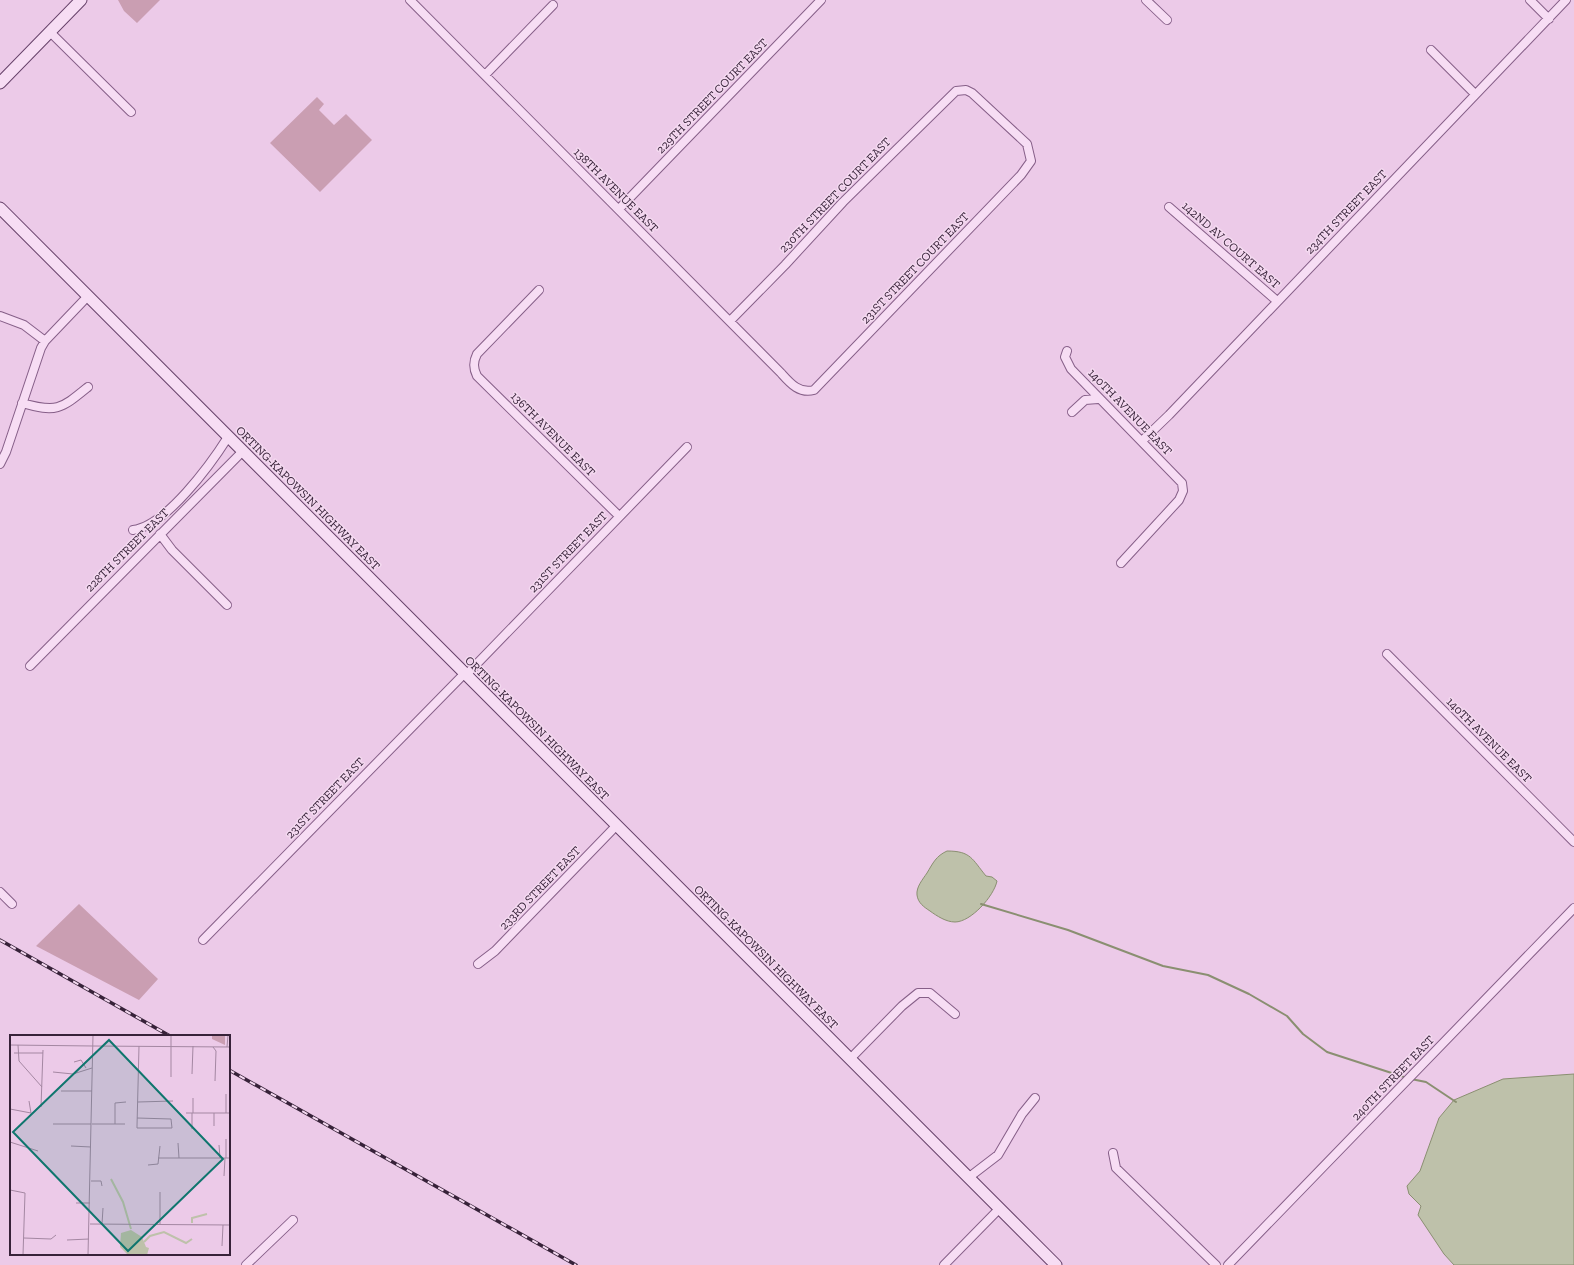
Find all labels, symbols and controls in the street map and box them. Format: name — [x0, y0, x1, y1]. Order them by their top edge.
street label: 229TH STREET COURT EAST — [653, 35, 771, 156]
street label: 230TH STREET COURT EAST — [776, 134, 894, 255]
street label: 138TH AVENUE EAST — [571, 145, 661, 235]
street label: 234TH STREET EAST — [1302, 167, 1390, 257]
street label: 142ND AV COURT EAST — [1179, 199, 1283, 292]
street label: 231ST STREET COURT EAST — [858, 209, 972, 327]
street label: 140TH AVENUE EAST — [1085, 366, 1175, 458]
street label: 136TH AVENUE EAST — [508, 389, 598, 479]
street label: ORTING-KAPOWSIN HIGHWAY EAST — [233, 423, 383, 573]
street label: 228TH STREET EAST — [82, 505, 172, 595]
street label: 231ST STREET EAST — [526, 508, 611, 595]
street label: ORTING-KAPOWSIN HIGHWAY EAST — [462, 653, 612, 803]
street label: 140TH AVENUE EAST — [1444, 695, 1535, 786]
street label: 231ST STREET EAST — [283, 754, 368, 841]
street label: 233RD STREET EAST — [497, 843, 584, 933]
street label: ORTING-KAPOWSIN HIGHWAY EAST — [691, 882, 841, 1032]
street label: 240TH STREET EAST — [1349, 1032, 1438, 1123]
inset map — [10, 1035, 230, 1255]

